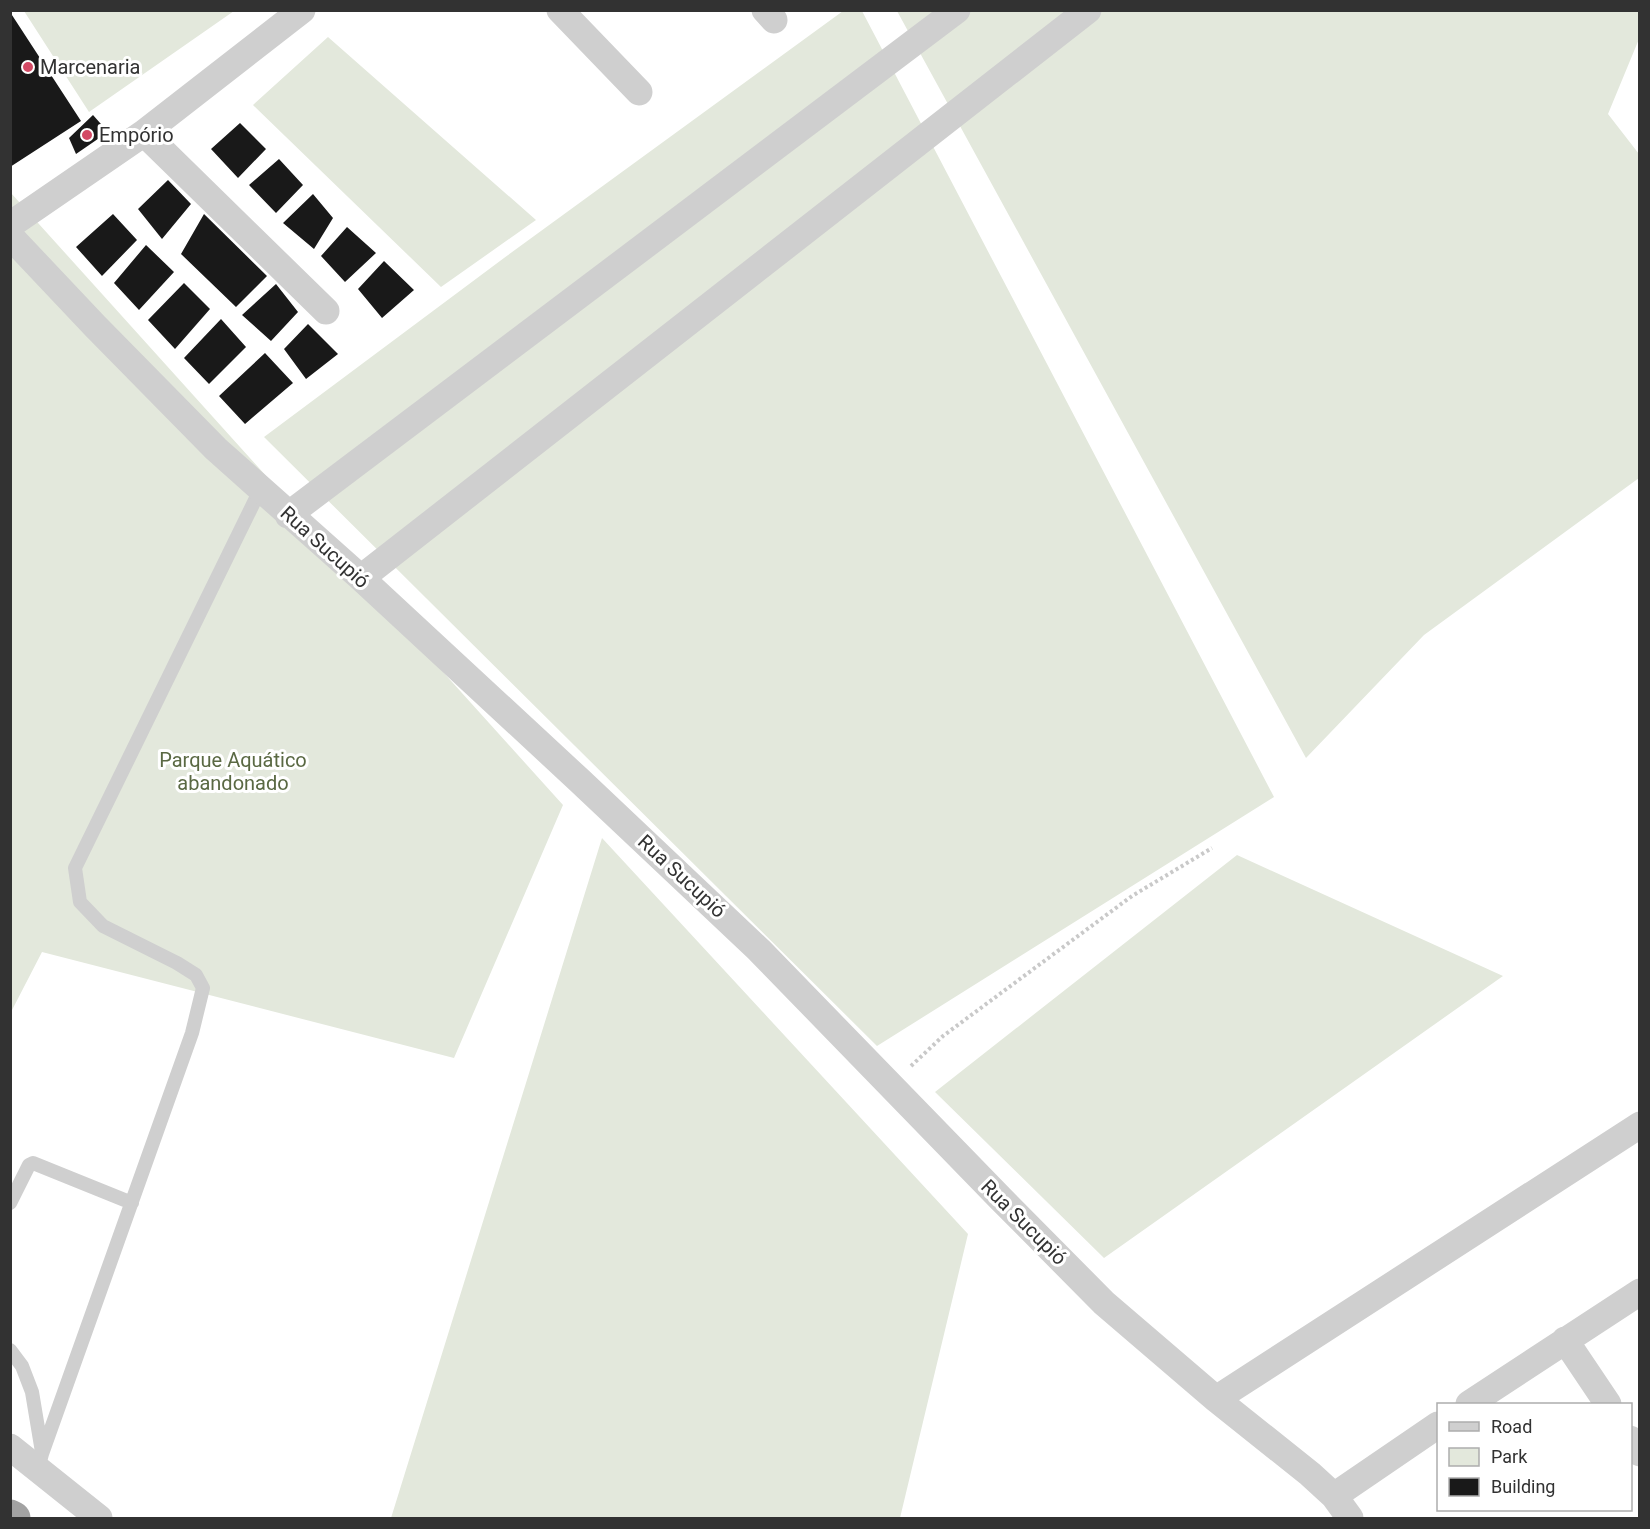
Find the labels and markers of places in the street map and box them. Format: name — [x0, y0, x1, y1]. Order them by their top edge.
place label: Marcenaria — [40, 55, 140, 79]
marker: Marcenaria — [21, 60, 35, 74]
place label: Empório — [99, 123, 174, 147]
marker: Empório — [80, 128, 94, 142]

